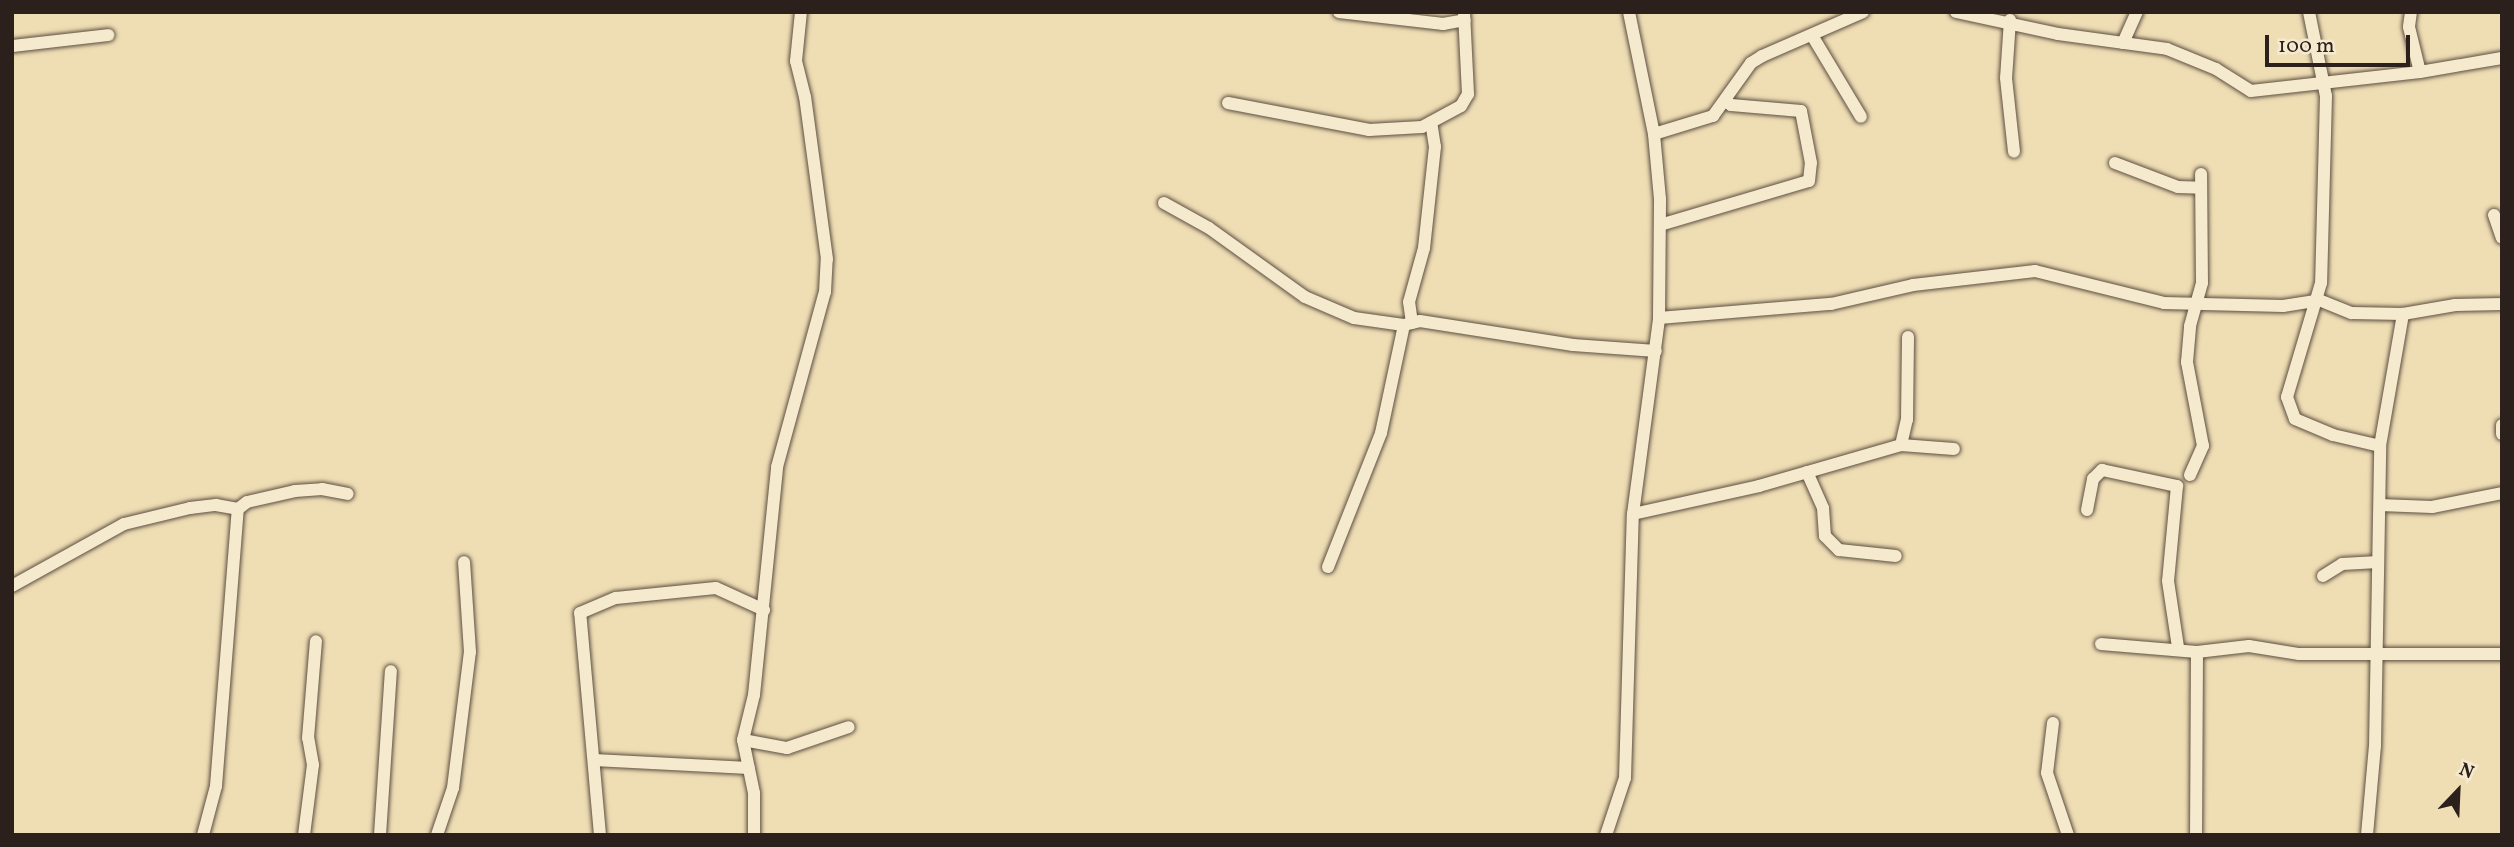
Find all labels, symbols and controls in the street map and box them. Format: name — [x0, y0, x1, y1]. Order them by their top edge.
scale bar — [2269, 21, 2414, 65]
text: 100 m — [2278, 32, 2335, 61]
north arrow — [2423, 756, 2493, 826]
text: N — [2455, 757, 2478, 786]

